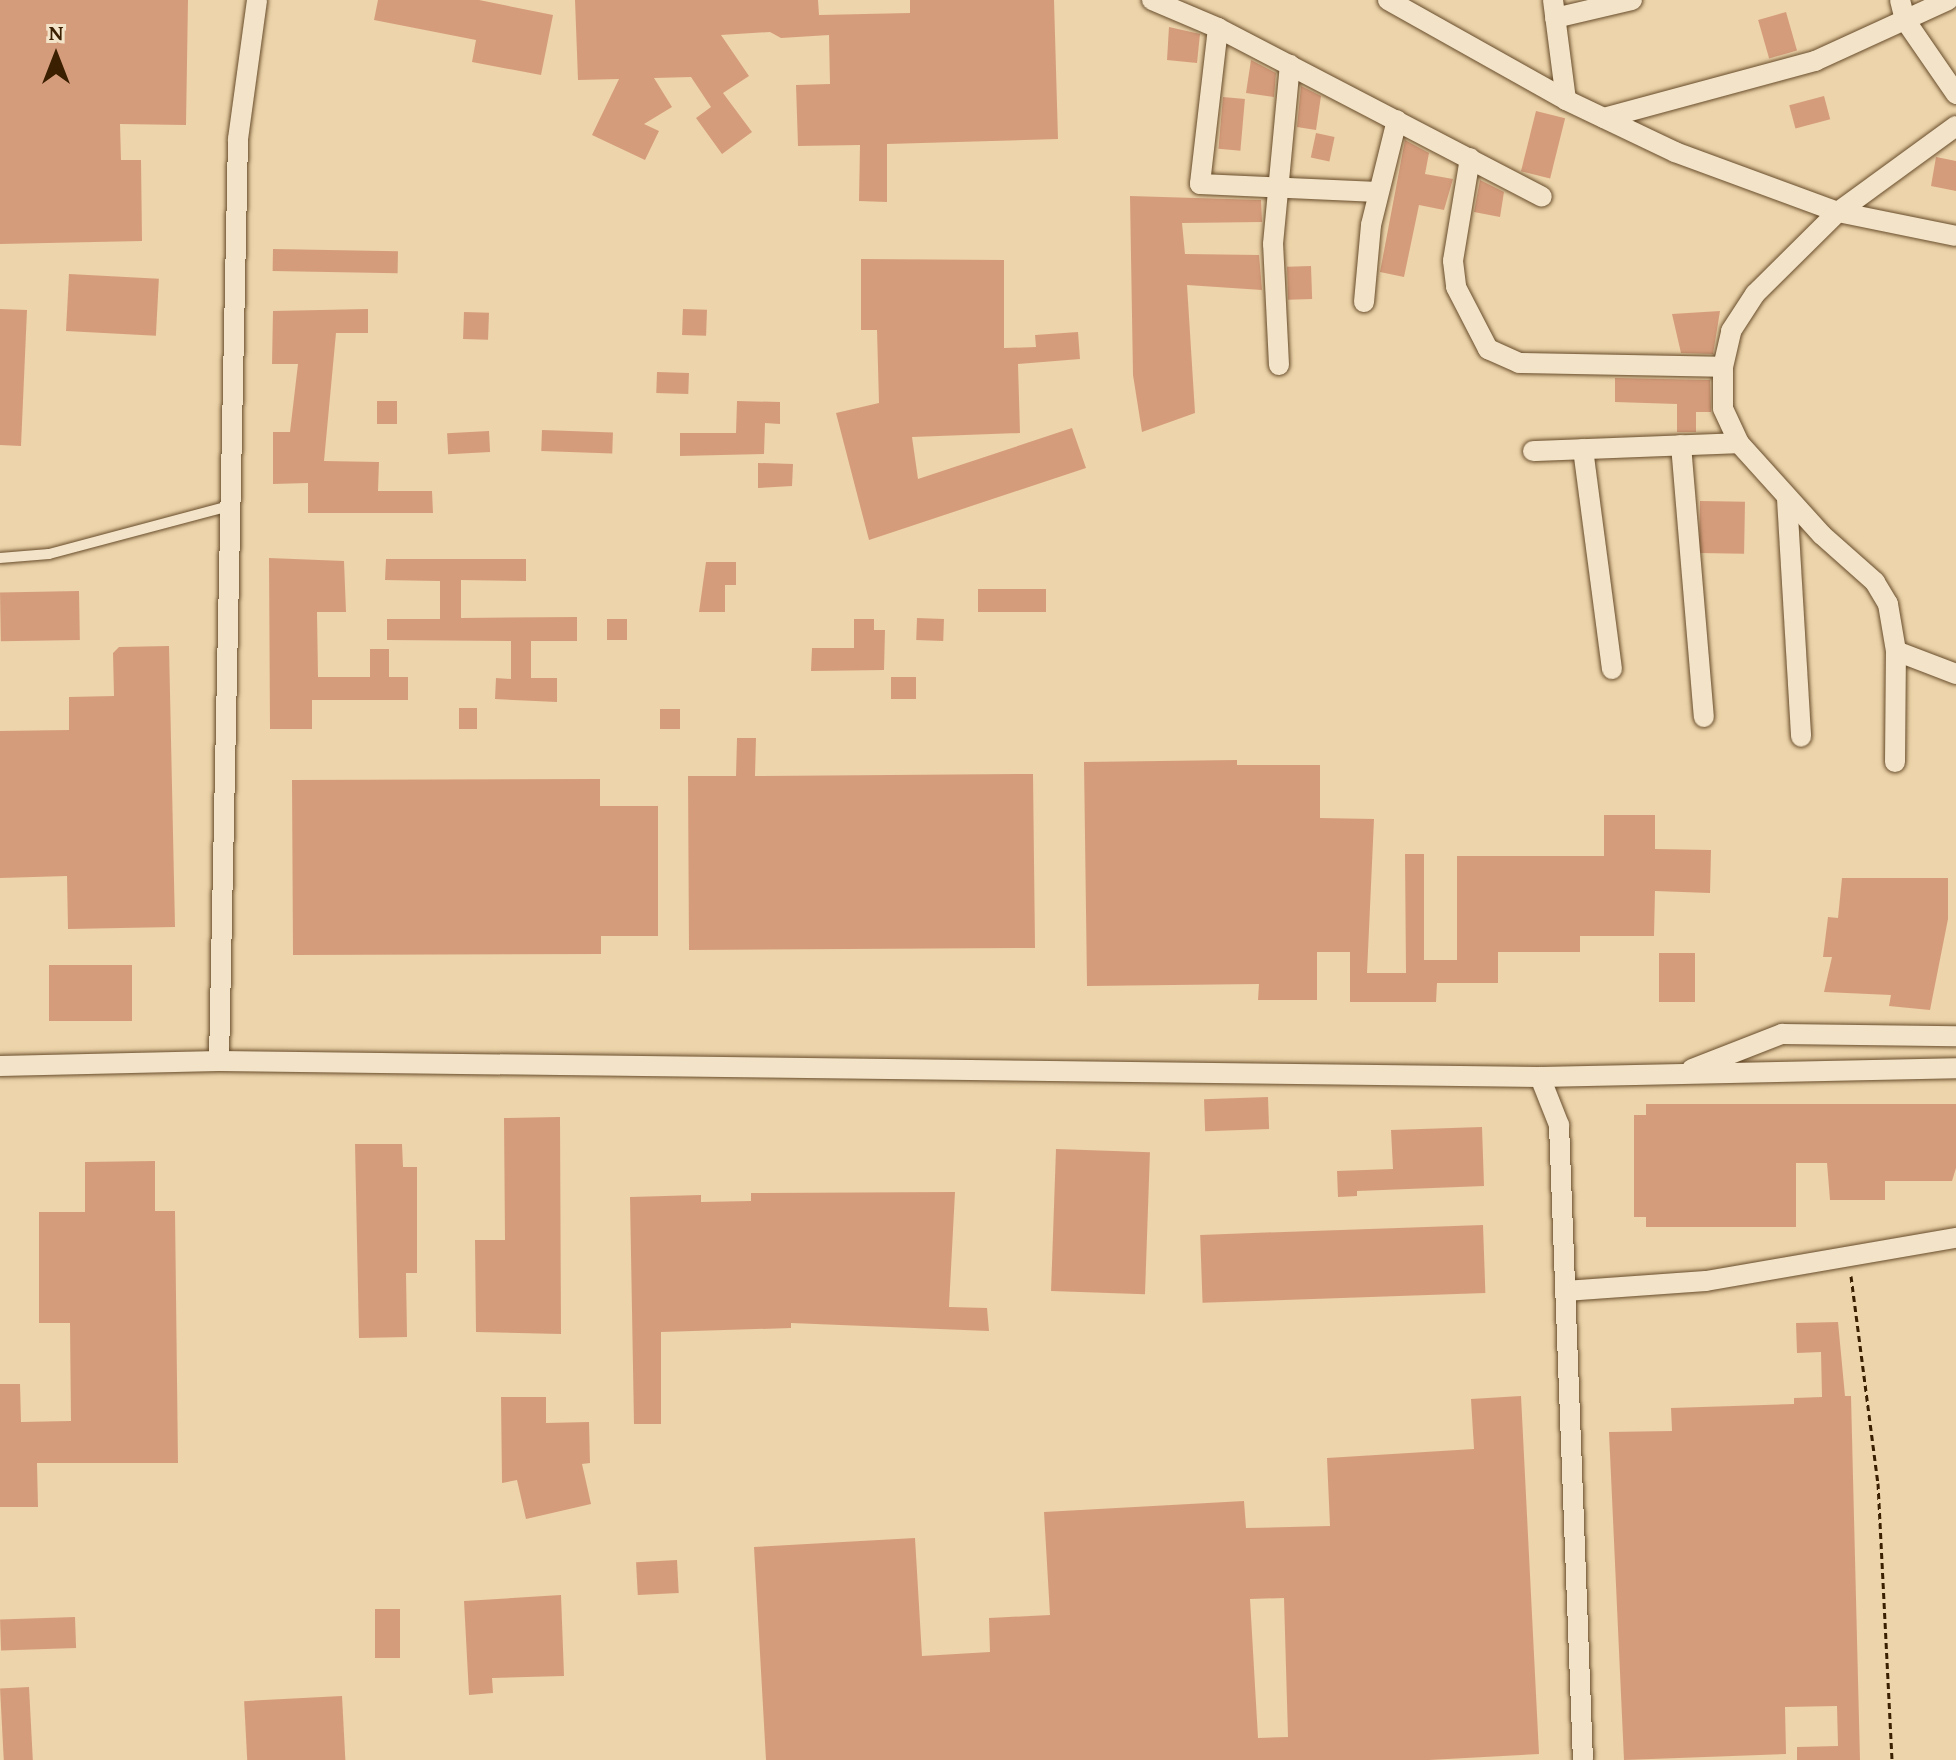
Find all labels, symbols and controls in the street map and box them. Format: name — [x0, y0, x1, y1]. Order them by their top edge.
north arrow — [16, 16, 96, 96]
text: N — [49, 16, 63, 48]

